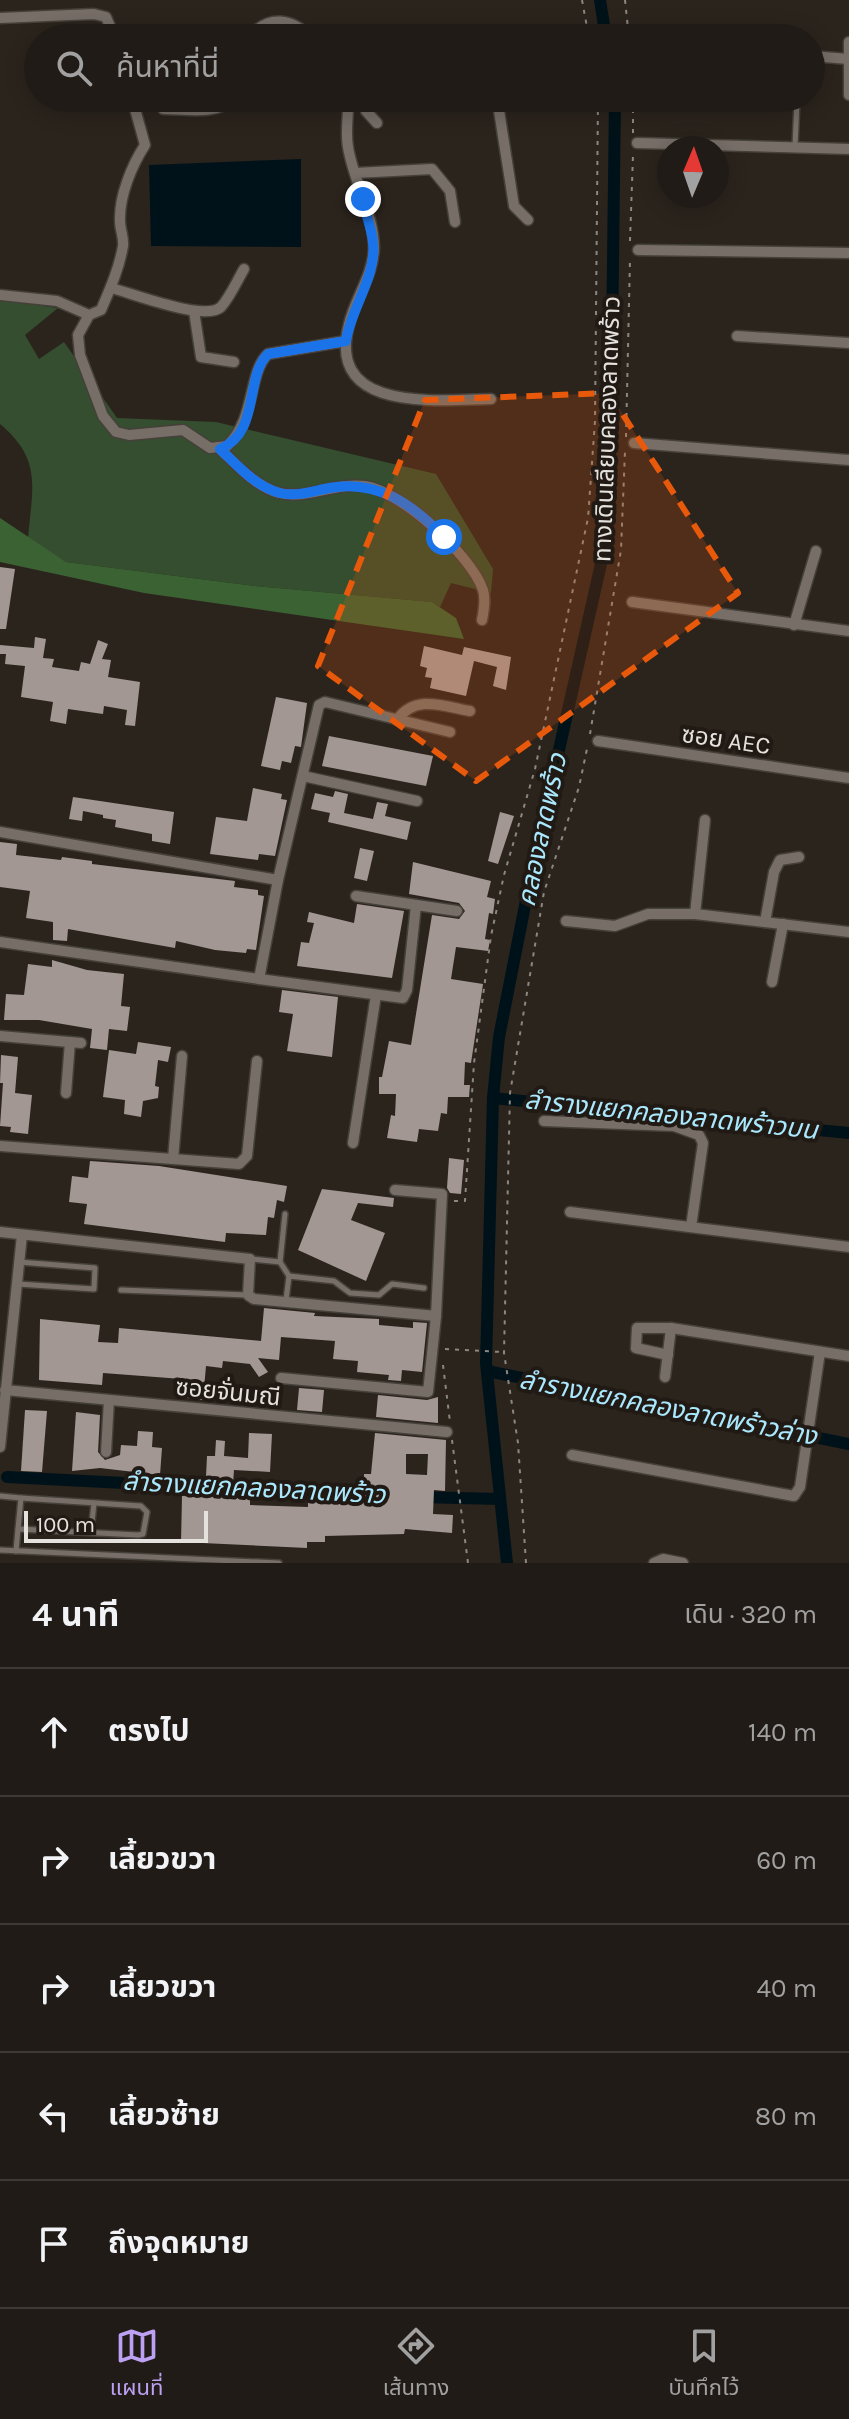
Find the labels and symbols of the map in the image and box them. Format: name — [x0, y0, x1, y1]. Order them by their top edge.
north arrow — [657, 136, 729, 208]
route end — [345, 181, 381, 217]
street label: ทางเดินเลียบคลองลาดพร้าว — [588, 296, 626, 562]
route start — [426, 519, 462, 555]
street label: ซอย AEC — [680, 720, 772, 760]
water label: คลองลาดพร้าว — [511, 750, 574, 909]
water label: ลำรางแยกคลองลาดพร้าวบน — [523, 1084, 821, 1146]
water label: ลำรางแยกคลองลาดพร้าวล่าง — [517, 1364, 820, 1452]
street label: ซอยจั่นมณี — [174, 1371, 282, 1411]
water label: ลำรางแยกคลองลาดพร้าว — [122, 1466, 387, 1510]
scale bar — [24, 1507, 208, 1543]

